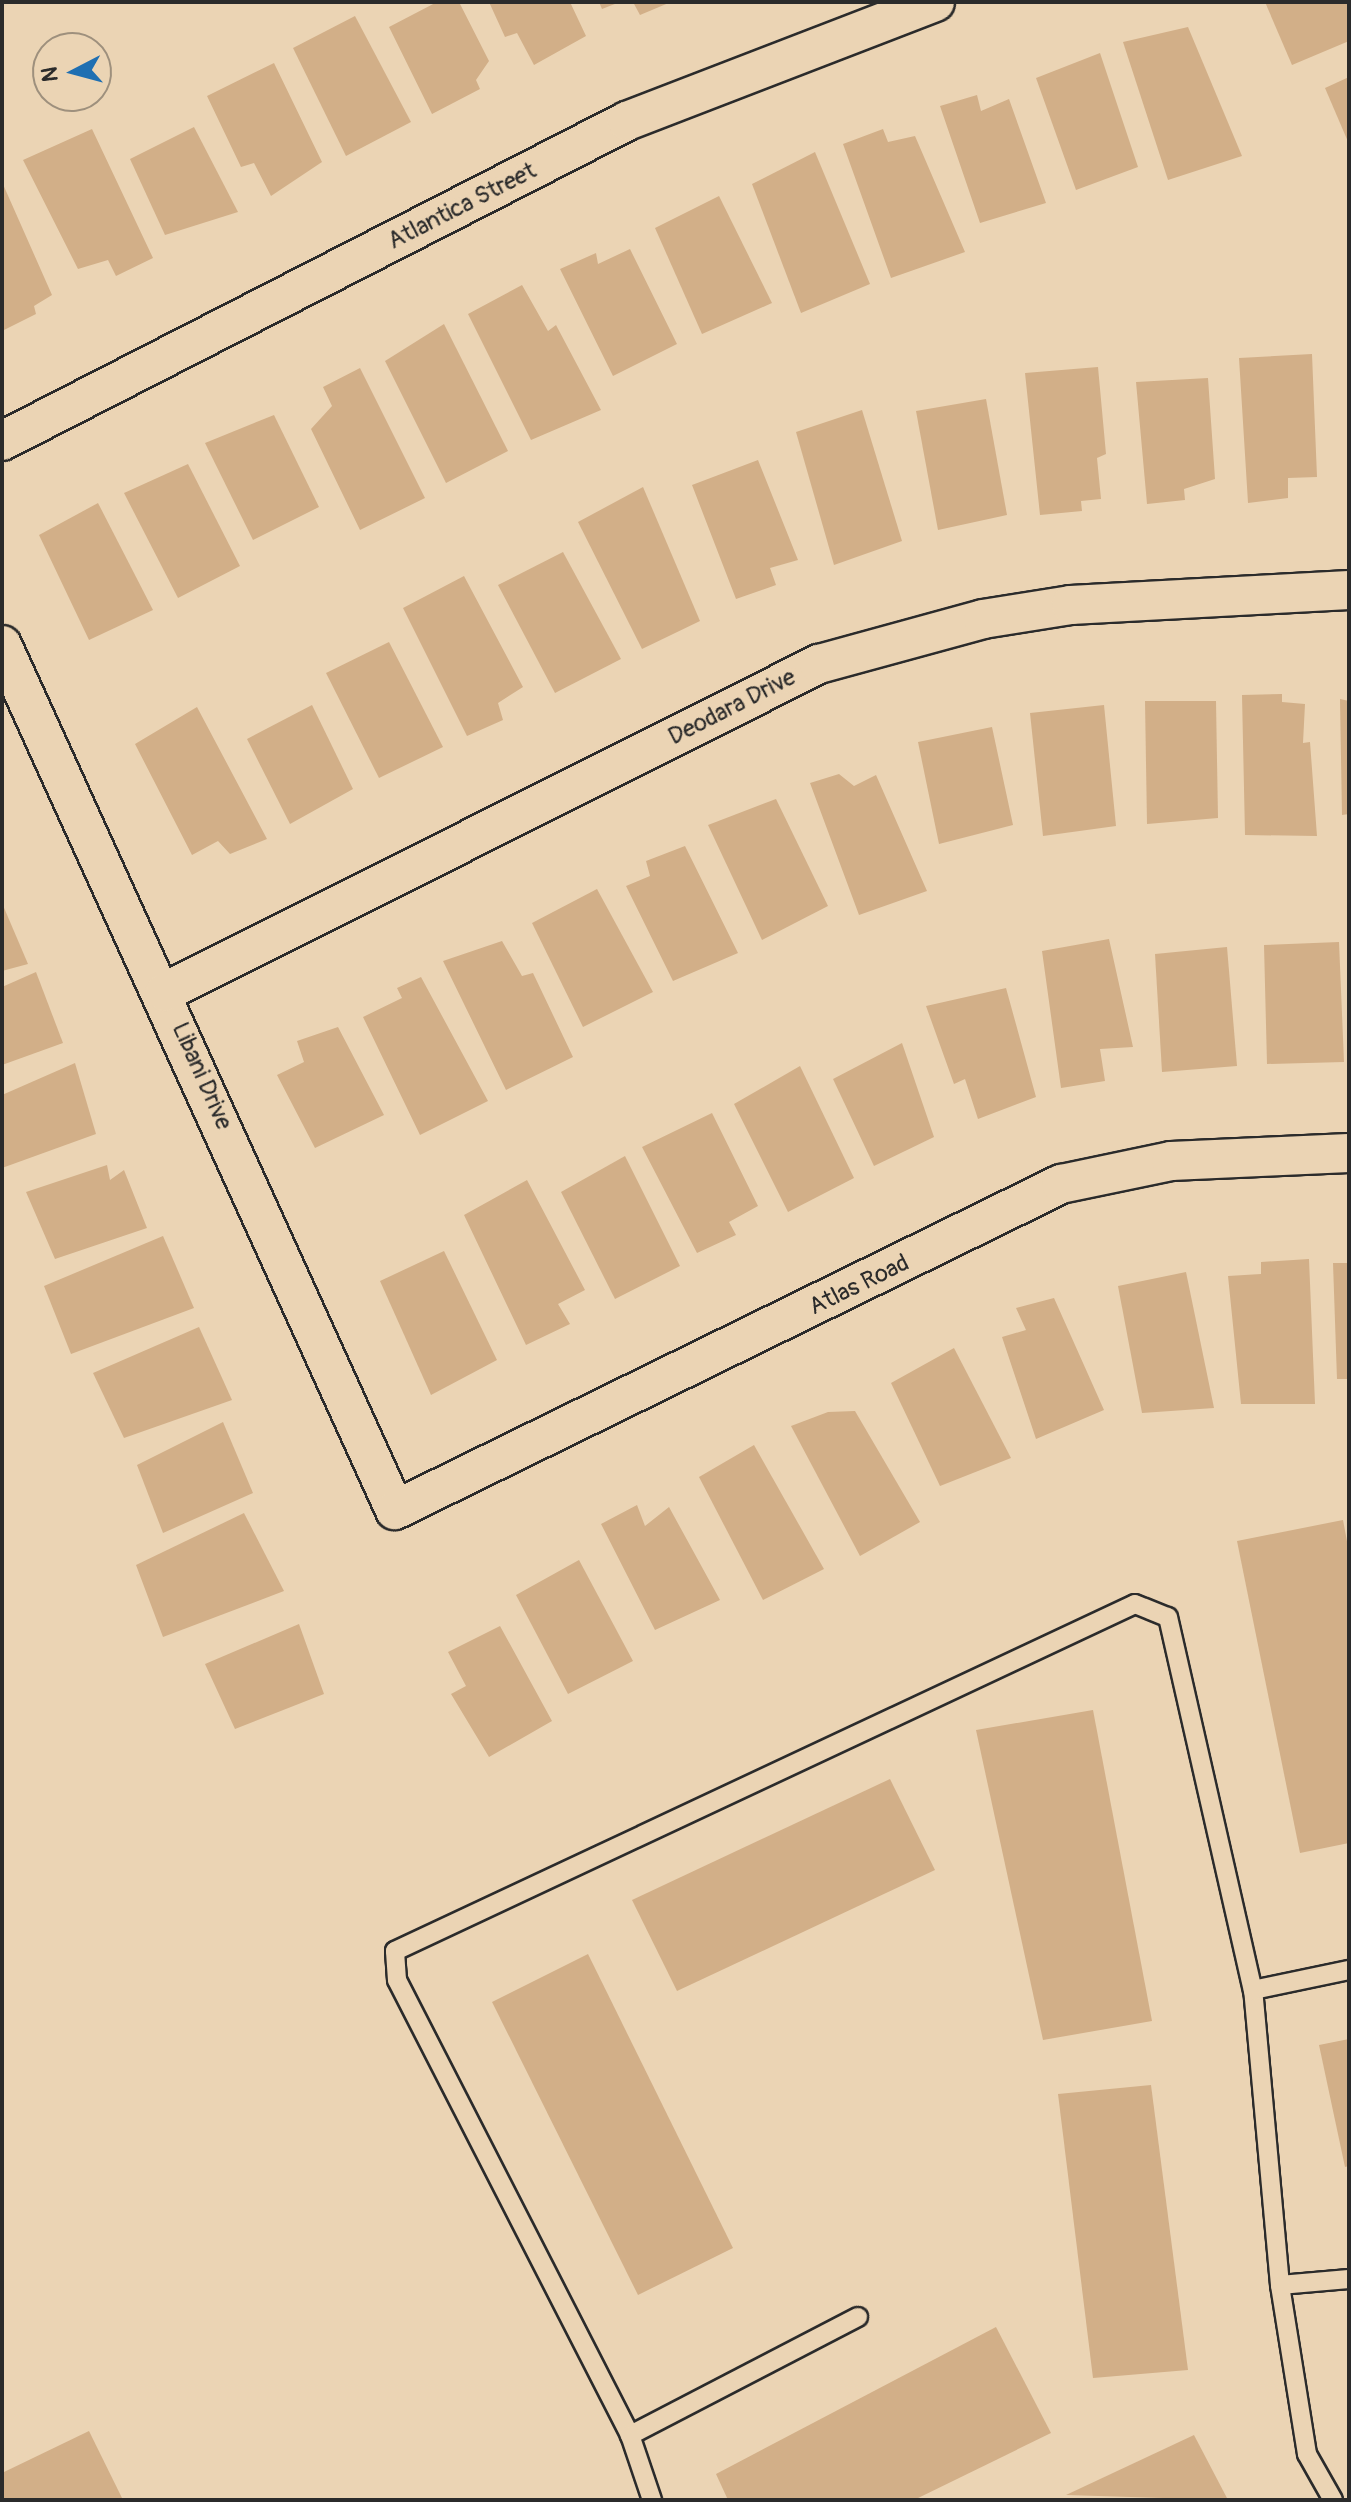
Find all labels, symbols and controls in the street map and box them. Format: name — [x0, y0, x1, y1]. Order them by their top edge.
north arrow — [32, 32, 112, 112]
text: N — [35, 65, 65, 83]
street label: Atlantica Street — [383, 156, 541, 256]
street label: Deodara Drive — [664, 663, 800, 751]
street label: Libani Drive — [166, 1018, 238, 1134]
street label: Atlas Road — [804, 1248, 914, 1322]

